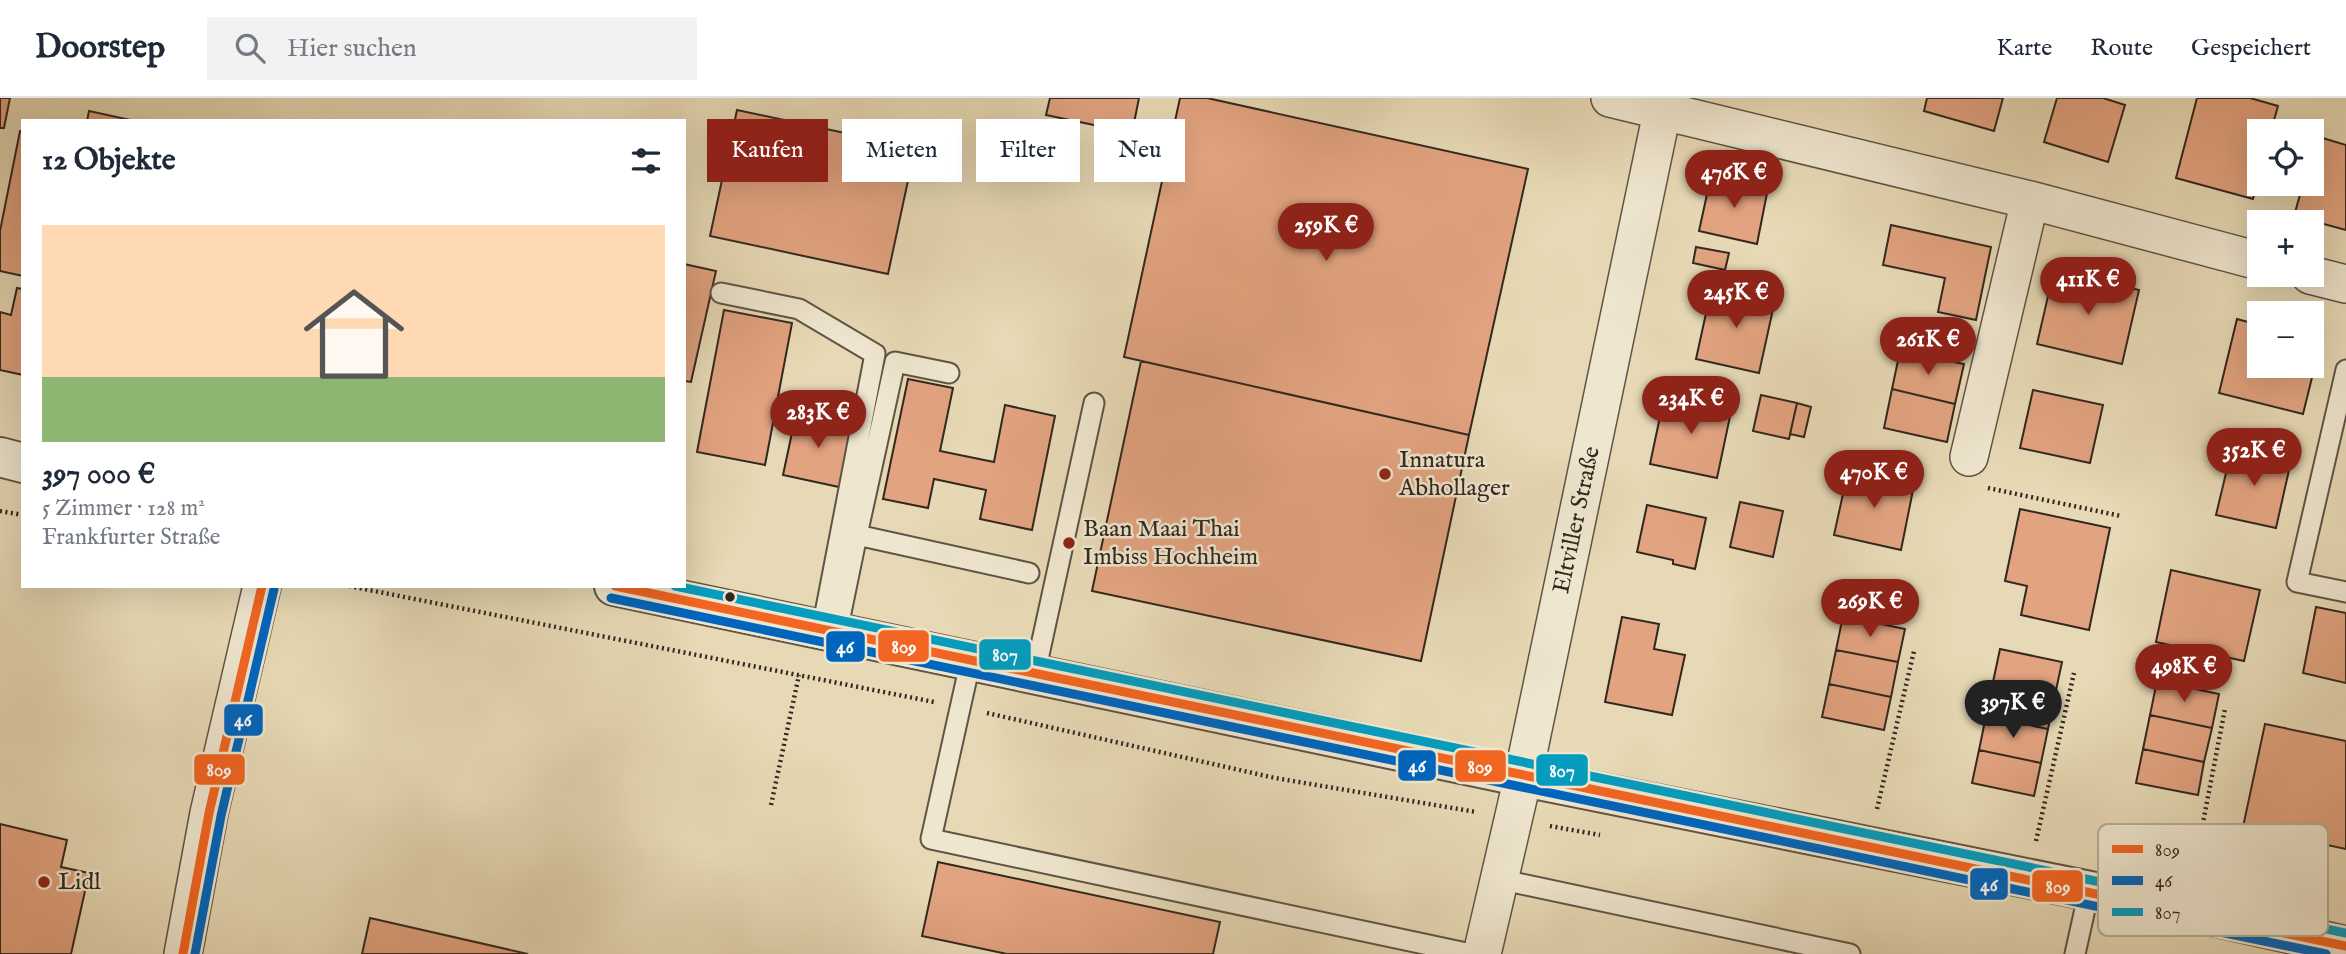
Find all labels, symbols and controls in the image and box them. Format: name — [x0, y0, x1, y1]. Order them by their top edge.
search box — [207, 17, 697, 80]
text: Doorstep — [35, 27, 165, 69]
icon: search — [231, 29, 269, 67]
text: Hier suchen — [287, 32, 417, 65]
text: Karte — [1997, 33, 2052, 64]
text: Route — [2090, 33, 2153, 64]
text: Gespeichert — [2191, 33, 2311, 64]
chip: Kaufen — [707, 119, 828, 182]
chip: Mieten — [842, 119, 962, 182]
chip: Filter — [976, 119, 1080, 182]
chip: Neu — [1094, 119, 1185, 182]
map controls — [2247, 119, 2324, 378]
button: locate — [2247, 119, 2324, 196]
text: 12 Objekte — [42, 142, 176, 180]
icon: filters — [627, 142, 665, 180]
pin: 476K € — [1677, 150, 1791, 210]
text: 476K € — [1701, 158, 1767, 187]
pin: 259K € — [1269, 204, 1383, 263]
button: + — [2247, 210, 2324, 287]
text: 259K € — [1294, 211, 1358, 240]
pin: 411K € — [2031, 258, 2145, 317]
text: 411K € — [2056, 265, 2120, 294]
icon: home — [291, 271, 417, 397]
pin: 245K € — [1679, 271, 1793, 330]
text: 245K € — [1703, 278, 1769, 307]
button: − — [2247, 301, 2324, 378]
pin: 261K € — [1871, 317, 1985, 377]
text: 261K € — [1896, 325, 1960, 354]
pin: 234K € — [1634, 376, 1748, 436]
text: 234K € — [1658, 384, 1724, 413]
pin: 283K € — [761, 390, 875, 450]
text: 283K € — [786, 398, 850, 427]
pin: 352K € — [2197, 428, 2311, 488]
text: 352K € — [2223, 436, 2285, 465]
street label: Eltviller Straße — [1546, 444, 1608, 596]
place label: Innatura Abhollager — [1398, 445, 1510, 504]
pin: 470K € — [1817, 450, 1931, 510]
text: 397 000 € — [42, 456, 155, 494]
text: 470K € — [1840, 458, 1908, 487]
marker: Innatura Abhollager — [1377, 466, 1393, 482]
text: 5 Zimmer · 128 m² — [42, 494, 205, 523]
place label: Baan Maai Thai Imbiss Hochheim — [1083, 514, 1258, 573]
text: Frankfurter Straße — [42, 523, 220, 552]
marker: Baan Maai Thai Imbiss Hochheim — [1061, 535, 1077, 551]
pin: 269K € — [1813, 580, 1927, 639]
text: 269K € — [1837, 587, 1903, 616]
unlabelled marker — [723, 590, 737, 604]
line badge: 809 — [877, 629, 930, 663]
line badge: 46 — [825, 630, 866, 663]
text: 46 — [836, 636, 855, 660]
text: 809 — [891, 636, 917, 660]
line badge: 807 — [978, 638, 1032, 671]
text: 807 — [992, 644, 1018, 668]
pin: 498K € — [2127, 644, 2241, 704]
text: 498K € — [2151, 652, 2217, 681]
pin: 397K € — [1956, 680, 2070, 740]
text: 397K € — [1981, 688, 2045, 717]
line badge: 46 — [223, 703, 264, 737]
text: 46 — [234, 709, 253, 733]
line badge: 46 — [1397, 749, 1437, 782]
line badge: 809 — [1454, 749, 1507, 783]
line badge: 809 — [193, 753, 246, 786]
line badge: 807 — [1535, 753, 1589, 787]
text: 46 — [1408, 755, 1427, 779]
text: 809 — [1467, 756, 1493, 780]
text: 809 — [206, 759, 232, 783]
text: 807 — [1549, 760, 1575, 784]
legend — [2098, 824, 2328, 936]
text: 809 — [2155, 839, 2180, 863]
place label: Lidl — [58, 867, 101, 898]
line badge: 46 — [1969, 867, 2009, 901]
line badge: 809 — [2031, 869, 2084, 903]
text: 46 — [2155, 870, 2173, 894]
marker: Lidl — [36, 874, 52, 890]
text: 46 — [1980, 874, 1999, 898]
text: 809 — [2045, 876, 2071, 900]
text: 807 — [2155, 902, 2181, 926]

